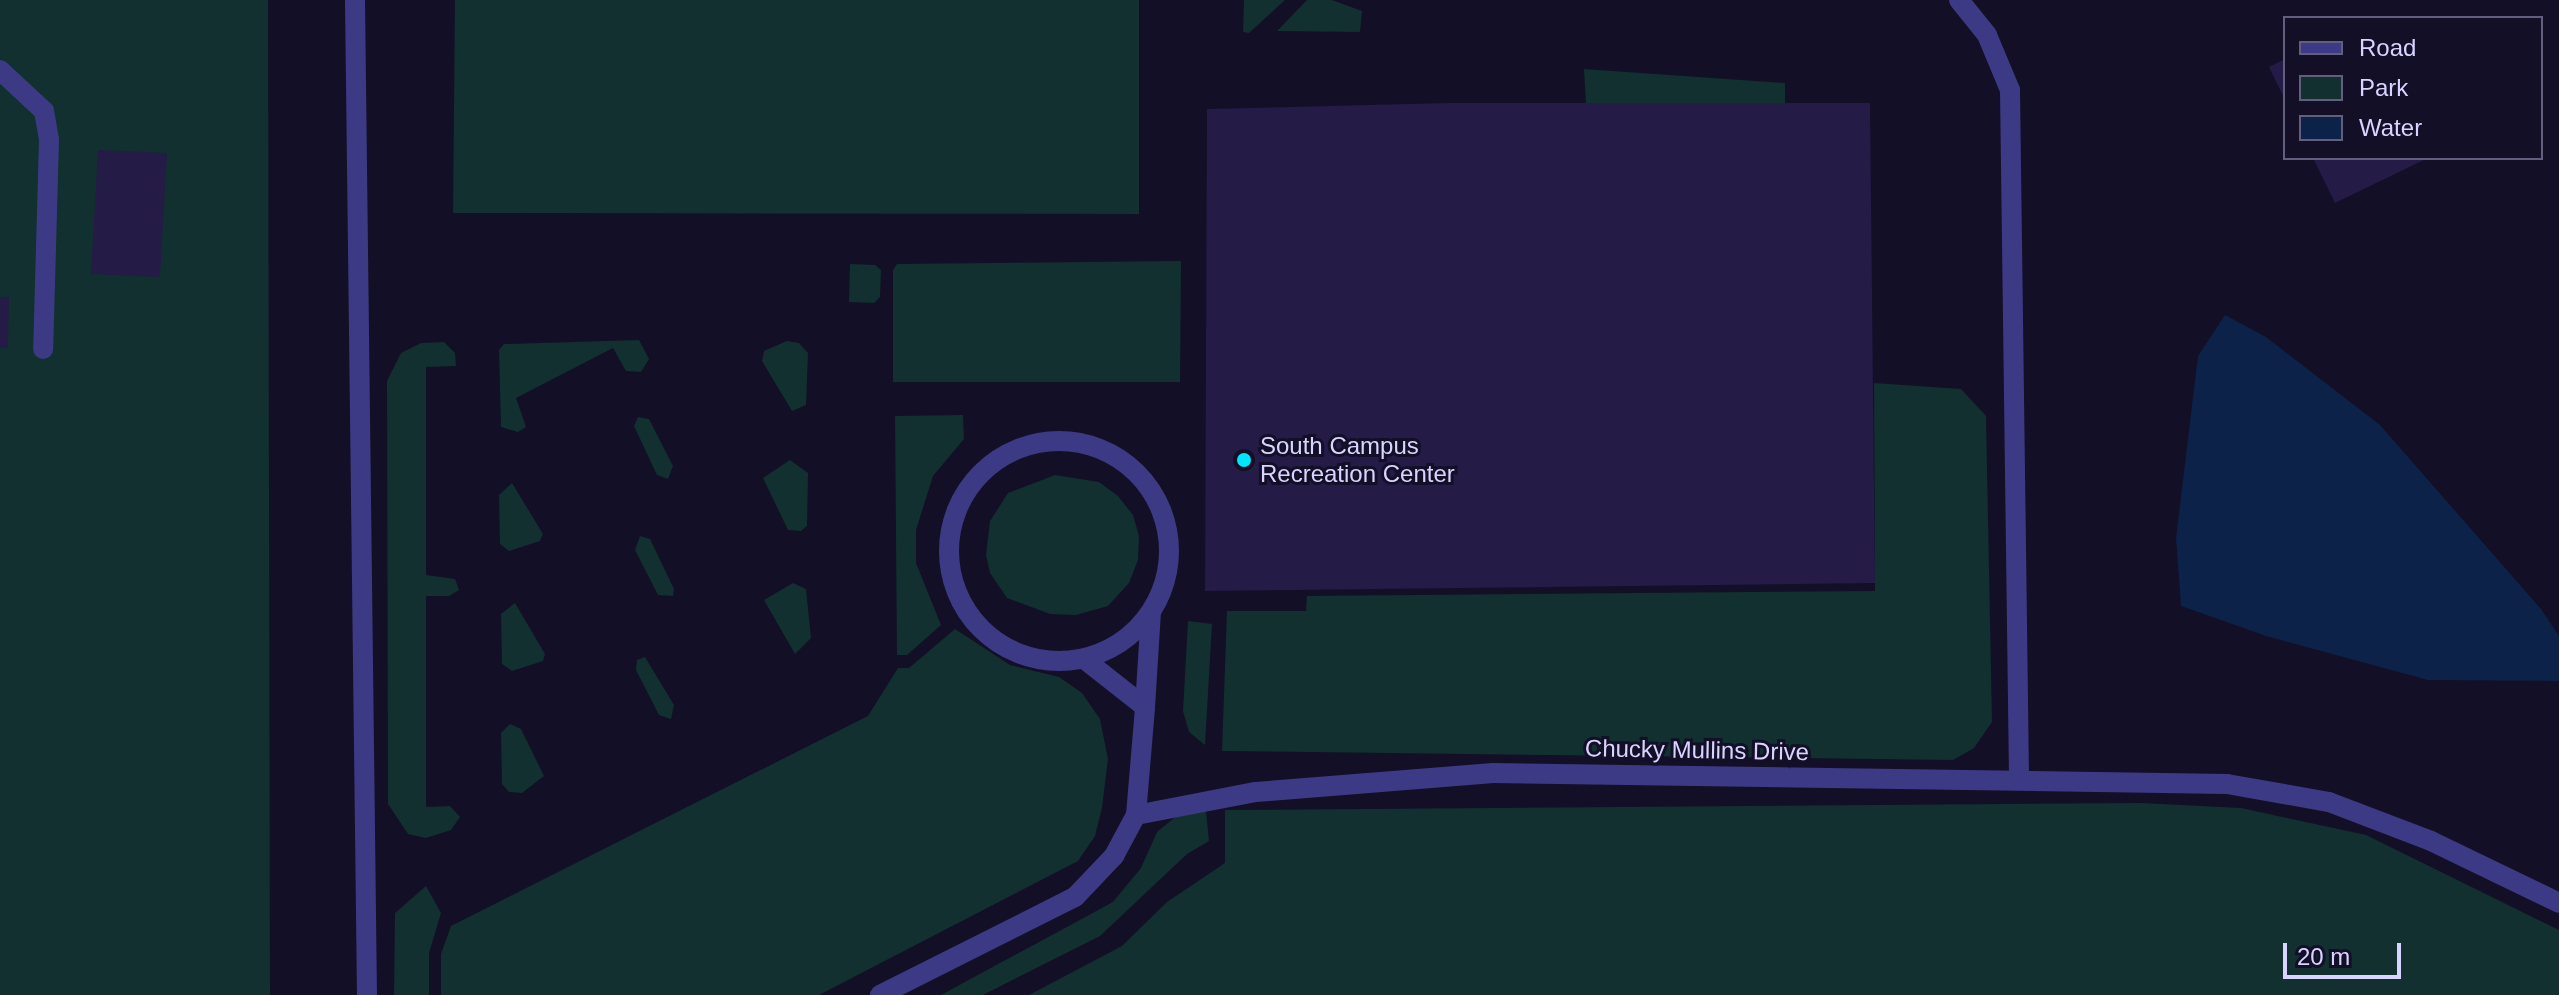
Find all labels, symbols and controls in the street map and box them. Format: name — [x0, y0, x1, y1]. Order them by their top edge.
legend — [2283, 16, 2543, 160]
text: Road — [2359, 34, 2416, 61]
text: Park — [2359, 74, 2408, 101]
text: Water — [2359, 114, 2422, 141]
place label: South Campus Recreation Center — [1260, 432, 1455, 488]
marker: South Campus Recreation Center — [1235, 451, 1253, 469]
street label: Chucky Mullins Drive — [1585, 734, 1809, 766]
scale bar — [2287, 927, 2405, 977]
text: 20 m — [2297, 943, 2350, 970]

